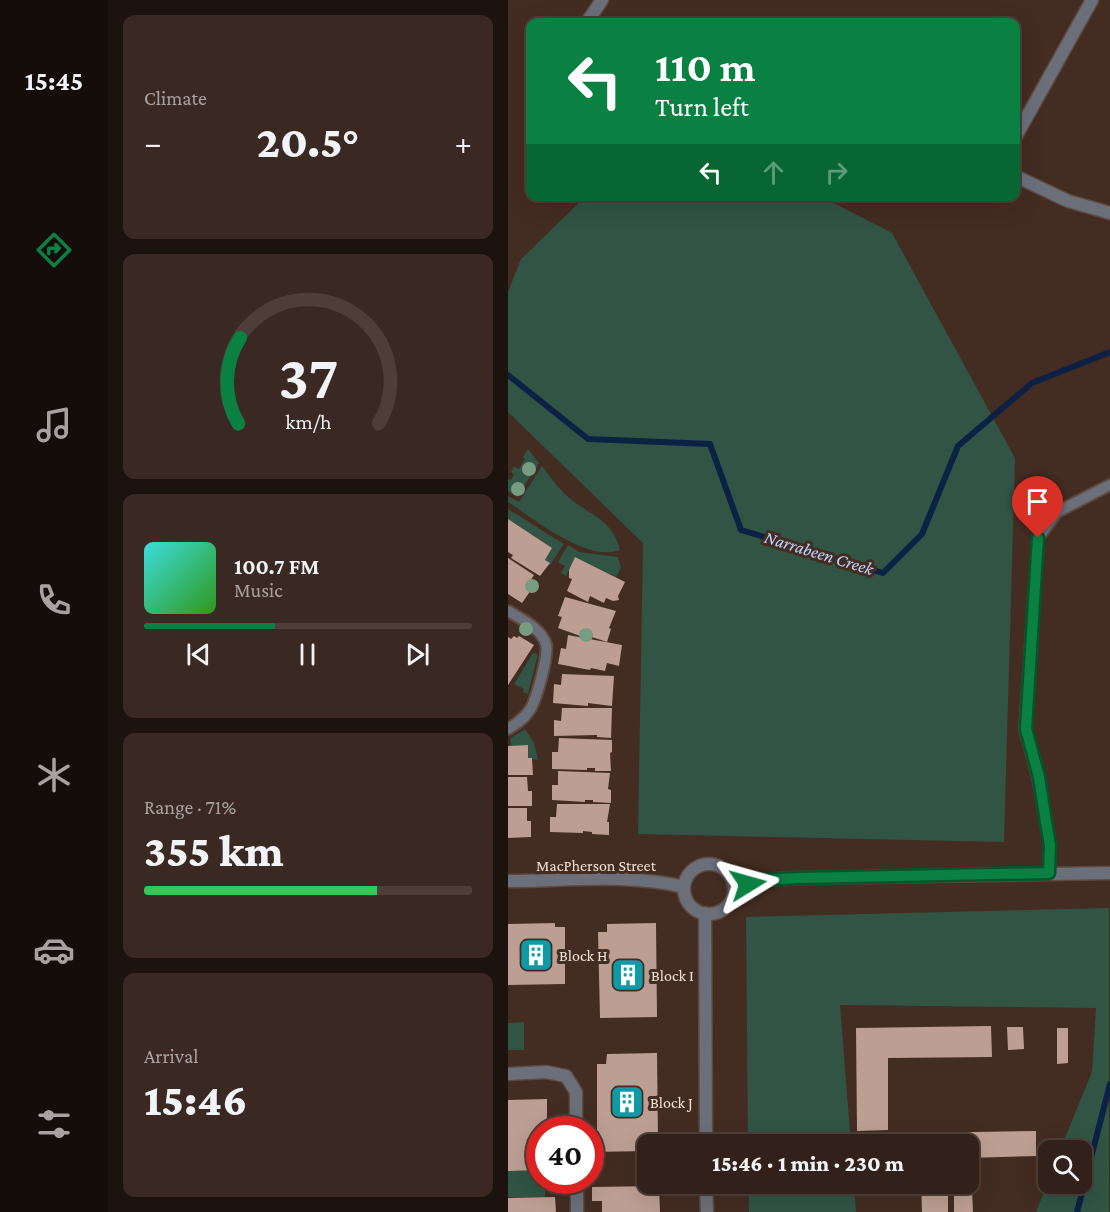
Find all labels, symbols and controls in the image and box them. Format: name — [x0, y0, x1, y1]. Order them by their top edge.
icon: left — [556, 42, 634, 120]
text: 110 m — [655, 43, 756, 90]
text: 15:45 — [25, 66, 83, 96]
text: Climate — [144, 87, 207, 109]
text: Turn left — [655, 92, 749, 122]
text: 20.5° — [256, 117, 360, 167]
text: − — [144, 124, 161, 161]
text: + — [455, 124, 472, 161]
icon: left — [694, 156, 727, 189]
icon: ahead — [757, 156, 790, 189]
icon: right — [820, 156, 853, 189]
icon: directions — [33, 229, 75, 271]
text: 37 — [278, 342, 338, 411]
icon: music — [33, 404, 75, 446]
text: km/h — [285, 410, 332, 434]
pin — [1012, 476, 1063, 538]
icon: arrive — [1021, 485, 1054, 518]
water label: Narrabeen Creek — [762, 527, 877, 579]
text: 100.7 FM — [234, 554, 320, 579]
icon: phone — [33, 579, 75, 621]
text: Music — [234, 579, 283, 601]
icon: previous — [182, 638, 215, 671]
icon: pause — [291, 638, 324, 671]
icon: next — [401, 638, 434, 671]
icon: climate — [33, 754, 75, 796]
text: Range · 71% — [144, 796, 236, 818]
text: 355 km — [144, 826, 284, 876]
position arrow — [716, 852, 780, 916]
street label: MacPherson Street — [536, 857, 657, 874]
icon: car — [33, 929, 75, 971]
building icon: Block H — [518, 937, 554, 973]
place label: Block H — [559, 947, 608, 964]
building icon: Block I — [610, 957, 646, 993]
place label: Block I — [651, 967, 694, 984]
text: Arrival — [144, 1045, 198, 1067]
text: 15:46 — [144, 1075, 247, 1125]
building icon: Block J — [609, 1084, 645, 1120]
place label: Block J — [650, 1094, 693, 1112]
icon: filters — [33, 1103, 75, 1145]
speed limit sign: 40 — [526, 1116, 604, 1194]
map controls — [1038, 1140, 1092, 1194]
button: search — [1038, 1140, 1092, 1194]
text: 15:46 · 1 min · 230 m — [712, 1151, 904, 1176]

